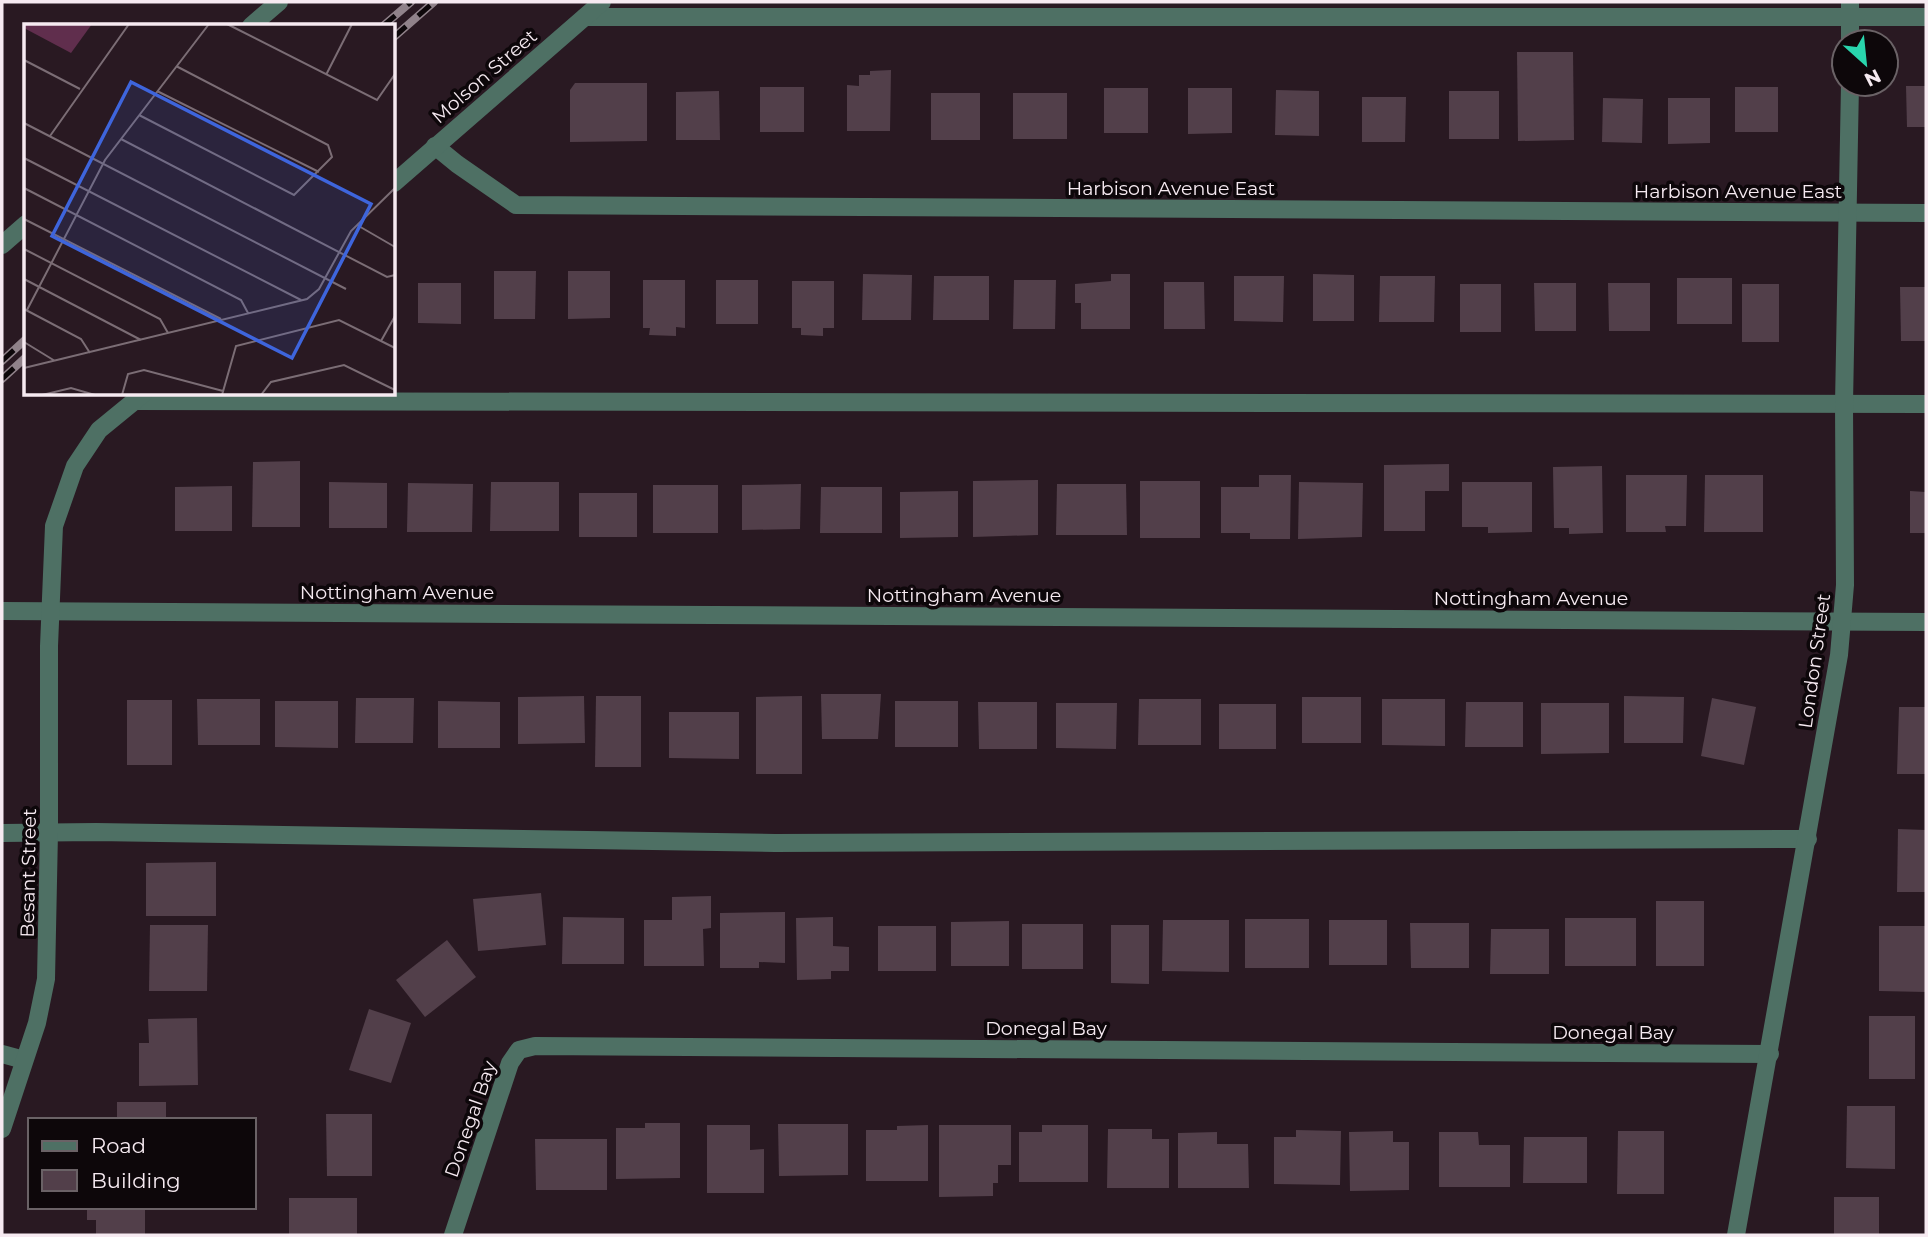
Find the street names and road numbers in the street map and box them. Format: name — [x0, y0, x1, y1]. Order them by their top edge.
street label: Molson Street — [427, 24, 542, 128]
street label: Harbison Avenue East — [1067, 177, 1276, 200]
street label: Harbison Avenue East — [1634, 180, 1843, 203]
street label: Nottingham Avenue — [300, 581, 494, 604]
street label: Nottingham Avenue — [867, 584, 1061, 607]
street label: Nottingham Avenue — [1434, 587, 1628, 610]
street label: London Street — [1794, 592, 1835, 730]
street label: Besant Street — [16, 808, 41, 938]
street label: Donegal Bay — [985, 1017, 1108, 1040]
street label: Donegal Bay — [1552, 1021, 1675, 1044]
street label: Donegal Bay — [440, 1057, 501, 1180]

